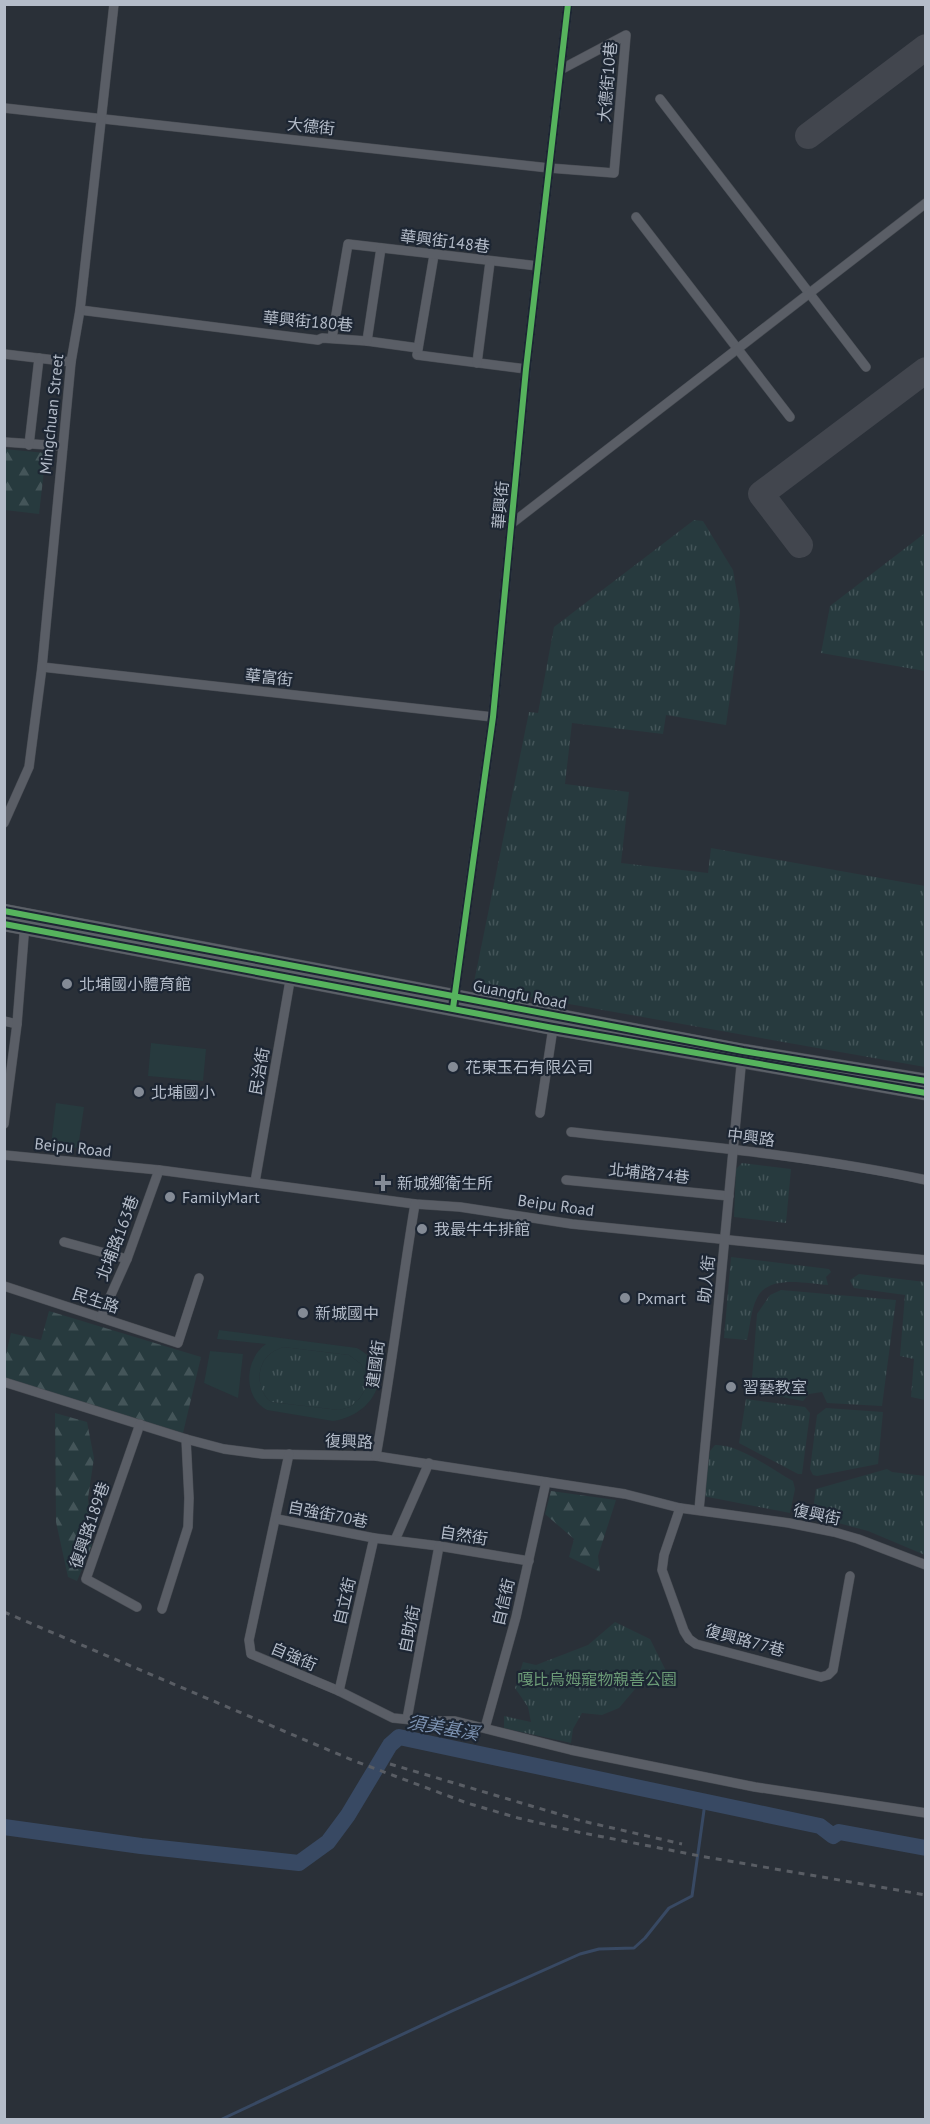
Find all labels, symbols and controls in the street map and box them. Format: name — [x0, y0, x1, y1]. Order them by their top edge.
street label: 大德街10巷 — [593, 41, 621, 123]
street label: 大德街 — [286, 114, 336, 138]
street label: 華興街148巷 — [399, 226, 491, 256]
street label: 華興街180巷 — [262, 307, 354, 335]
street label: Mingchuan Street — [35, 352, 67, 475]
street label: 華興街 — [488, 480, 512, 530]
street label: 華富街 — [244, 665, 294, 689]
place label: 北埔國小體育館 — [79, 974, 191, 994]
street label: Guangfu Road — [471, 975, 569, 1013]
marker: 北埔國小體育館 — [60, 977, 74, 991]
street label: 民治街 — [245, 1046, 273, 1096]
place label: 花東玉石有限公司 — [465, 1057, 593, 1077]
marker: 花東玉石有限公司 — [446, 1060, 460, 1074]
place label: 北埔國小 — [151, 1082, 215, 1102]
marker: 北埔國小 — [132, 1085, 146, 1099]
street label: 中興路 — [726, 1124, 776, 1150]
street label: Beipu Road — [34, 1133, 112, 1161]
street label: 北埔路74巷 — [607, 1159, 691, 1187]
place label: 新城鄉衛生所 — [397, 1173, 493, 1193]
marker: 新城鄉衛生所 — [374, 1174, 392, 1192]
place label: FamilyMart — [182, 1187, 260, 1207]
marker: FamilyMart — [163, 1190, 177, 1204]
street label: Beipu Road — [516, 1190, 596, 1220]
street label: 北埔路163巷 — [92, 1192, 142, 1284]
place label: 我最牛牛排館 — [434, 1219, 530, 1239]
marker: 我最牛牛排館 — [415, 1222, 429, 1236]
street label: 助人街 — [694, 1254, 718, 1304]
street label: 民生路 — [70, 1283, 122, 1317]
place label: Pxmart — [637, 1288, 686, 1308]
marker: Pxmart — [618, 1291, 632, 1305]
place label: 新城國中 — [315, 1303, 379, 1323]
marker: 新城國中 — [296, 1306, 310, 1320]
street label: 建國街 — [362, 1339, 388, 1389]
place label: 習藝教室 — [743, 1377, 807, 1397]
marker: 習藝教室 — [724, 1380, 738, 1394]
street label: 復興路 — [325, 1430, 373, 1452]
street label: 復興路189巷 — [65, 1479, 113, 1571]
street label: 自強街70巷 — [286, 1496, 370, 1532]
street label: 復興街 — [791, 1499, 843, 1529]
street label: 自然街 — [439, 1521, 489, 1549]
street label: 自立街 — [329, 1575, 359, 1627]
street label: 自信街 — [488, 1576, 518, 1628]
street label: 自助街 — [395, 1604, 423, 1654]
street label: 復興路77巷 — [703, 1620, 787, 1660]
street label: 自強街 — [268, 1637, 320, 1675]
park label: 嘎比烏姆寵物親善公園 — [517, 1669, 677, 1689]
water label: 須美基溪 — [406, 1710, 483, 1746]

